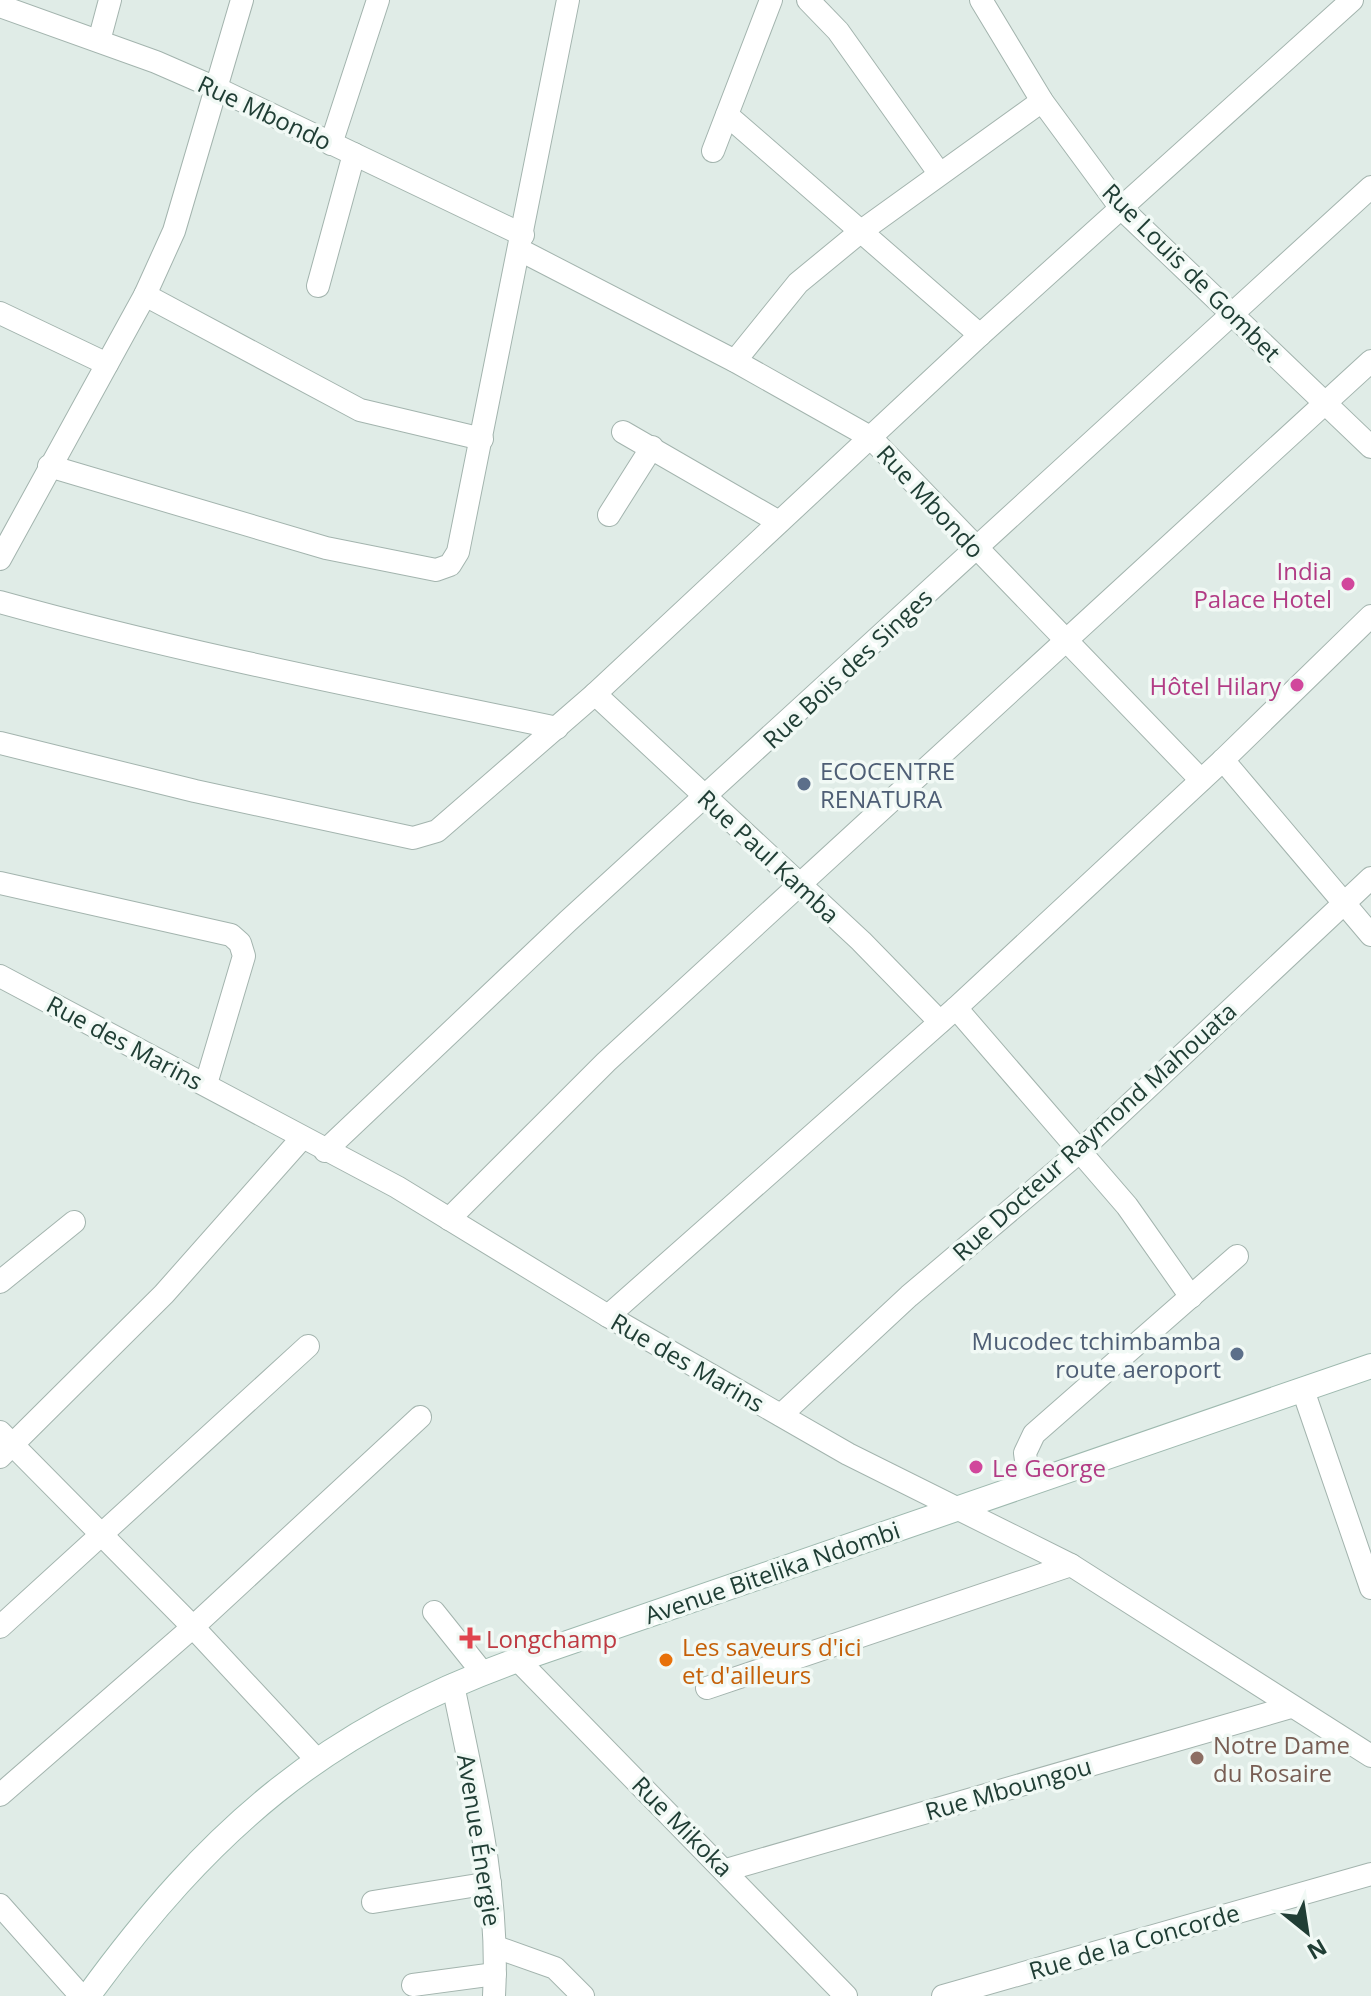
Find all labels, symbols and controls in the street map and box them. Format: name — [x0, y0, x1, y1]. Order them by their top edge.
street label: Rue Mbondo — [193, 67, 337, 157]
street label: Rue Louis de Gombet — [1096, 176, 1288, 368]
street label: Rue Mbondo — [870, 437, 992, 565]
place label: India Palace Hotel — [1193, 554, 1332, 615]
marker: India Palace Hotel — [1339, 575, 1357, 593]
street label: Rue Bois des Singes — [755, 581, 939, 755]
place label: Hôtel Hilary — [1150, 669, 1282, 702]
marker: Hôtel Hilary — [1288, 676, 1306, 694]
place label: ECOCENTRE RENATURA — [820, 754, 955, 815]
marker: ECOCENTRE RENATURA — [795, 775, 813, 793]
street label: Rue Paul Kamba — [691, 782, 847, 930]
street label: Rue des Marins — [41, 987, 209, 1097]
street label: Rue Docteur Raymond Mahouata — [945, 994, 1243, 1268]
street label: Rue des Marins — [605, 1305, 771, 1419]
place label: Mucodec tchimbamba route aeroport — [972, 1324, 1221, 1385]
marker: Mucodec tchimbamba route aeroport — [1228, 1345, 1246, 1363]
place label: Le George — [992, 1451, 1106, 1484]
marker: Le George — [967, 1458, 985, 1476]
street label: Avenue Bitelika Ndombi — [640, 1513, 904, 1631]
place label: Longchamp — [486, 1622, 617, 1655]
marker: Longchamp — [461, 1629, 479, 1647]
place label: Les saveurs d'ici et d'ailleurs — [682, 1630, 862, 1691]
marker: Les saveurs d'ici et d'ailleurs — [657, 1651, 675, 1669]
place label: Notre Dame du Rosaire — [1213, 1728, 1350, 1789]
street label: Rue Mboungou — [921, 1748, 1095, 1828]
marker: Notre Dame du Rosaire — [1188, 1749, 1206, 1767]
street label: Avenue Énergie — [450, 1752, 510, 1928]
street label: Rue Mikoka — [625, 1768, 741, 1884]
north arrow — [1267, 1892, 1347, 1972]
street label: Rue de la Concorde — [1025, 1895, 1243, 1987]
text: N — [1302, 1933, 1333, 1968]

